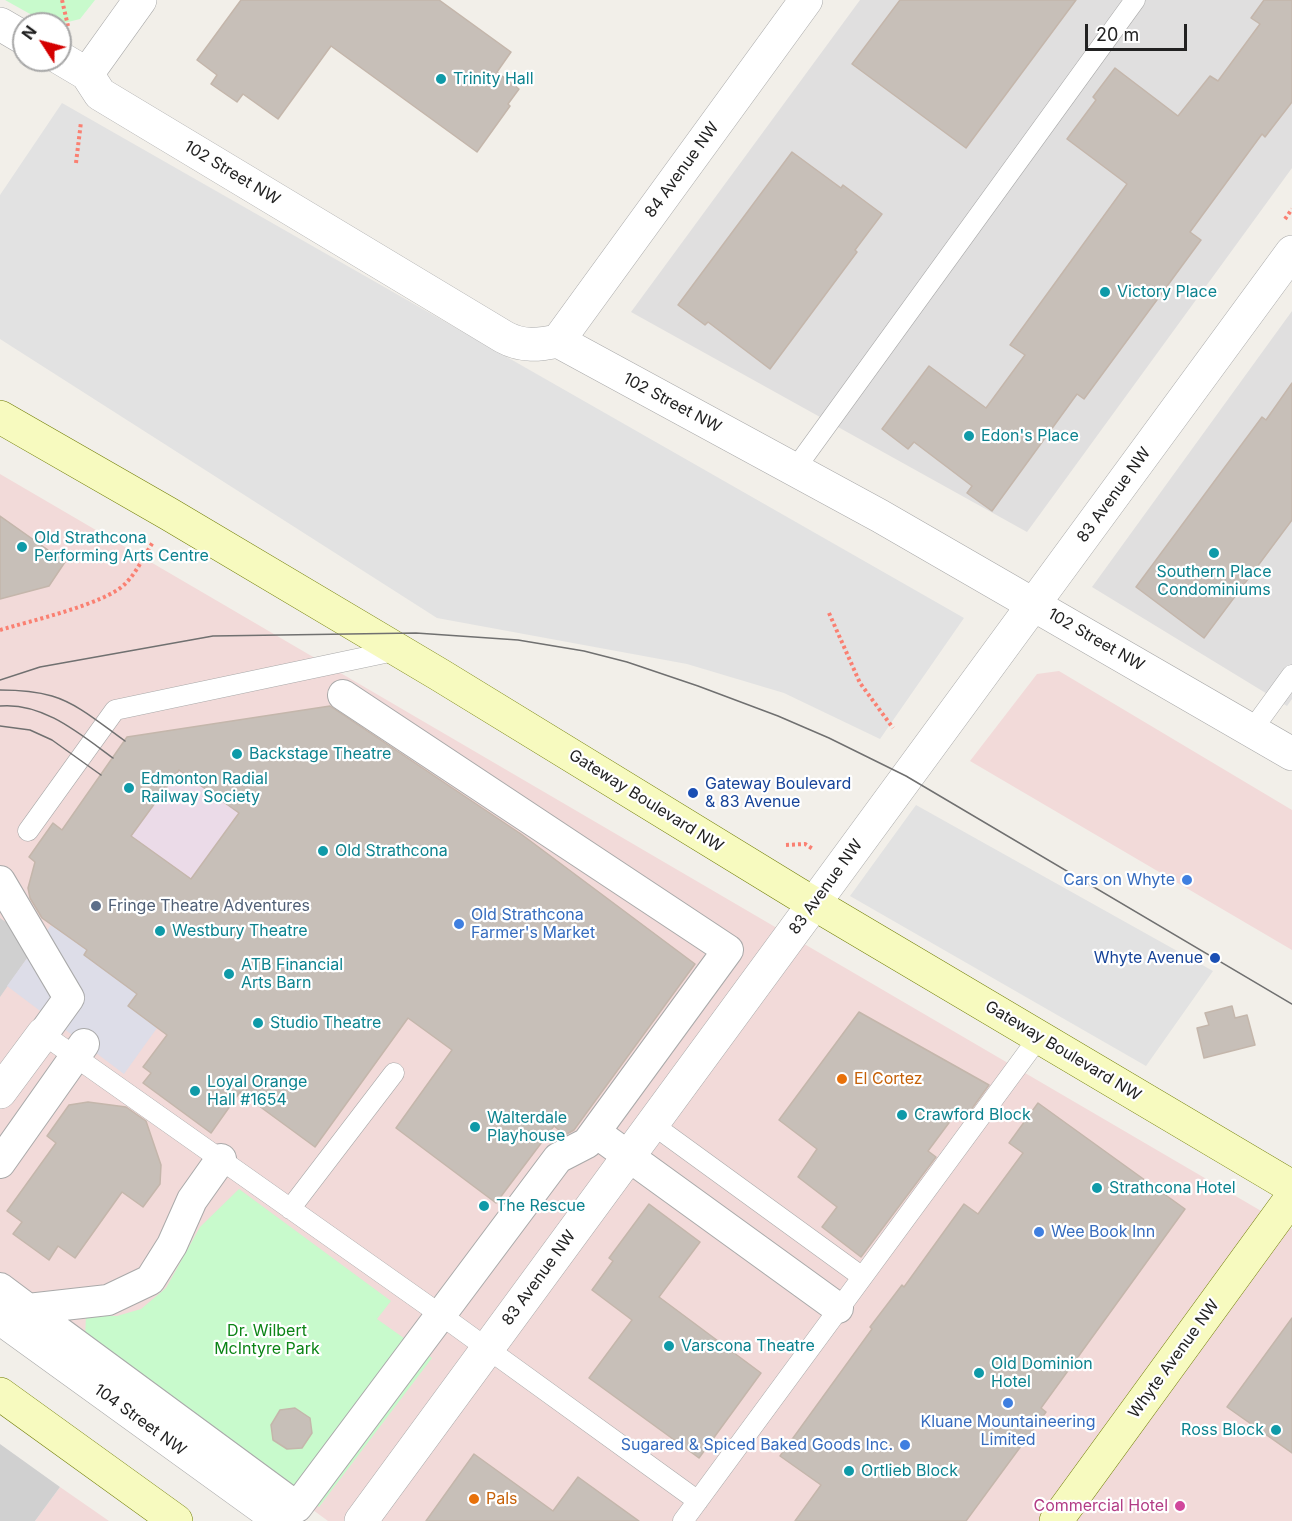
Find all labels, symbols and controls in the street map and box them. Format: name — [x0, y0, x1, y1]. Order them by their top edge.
north arrow — [12, 12, 72, 72]
scale bar — [1088, 12, 1190, 50]
text: N — [17, 22, 41, 43]
text: 20 m — [1096, 24, 1139, 45]
place label: Trinity Hall — [453, 69, 534, 89]
marker: Trinity Hall — [434, 72, 448, 86]
street label: 84 Avenue NW — [641, 119, 723, 221]
street label: 102 Street NW — [181, 137, 283, 209]
place label: Victory Place — [1117, 282, 1217, 302]
marker: Victory Place — [1098, 285, 1112, 299]
street label: 102 Street NW — [620, 369, 724, 437]
place label: Edon's Place — [981, 426, 1079, 446]
marker: Edon's Place — [962, 429, 976, 443]
street label: 83 Avenue NW — [1073, 444, 1155, 546]
place label: Old Strathcona Performing Arts Centre — [34, 528, 209, 566]
marker: Old Strathcona Performing Arts Centre — [15, 540, 29, 554]
marker: Southern Place Condominiums — [1207, 546, 1221, 560]
place label: Southern Place Condominiums — [1156, 562, 1272, 600]
street label: 102 Street NW — [1044, 605, 1148, 675]
place label: Backstage Theatre — [249, 744, 391, 764]
street label: Gateway Boulevard NW — [565, 746, 727, 856]
marker: Backstage Theatre — [230, 747, 244, 761]
place label: Edmonton Radial Railway Society — [141, 769, 268, 807]
place label: Gateway Boulevard & 83 Avenue — [705, 774, 851, 812]
marker: Edmonton Radial Railway Society — [122, 781, 136, 795]
marker: Gateway Boulevard & 83 Avenue — [686, 786, 700, 800]
street label: 83 Avenue NW — [785, 836, 867, 938]
place label: Old Strathcona — [335, 841, 448, 861]
marker: Old Strathcona — [316, 844, 330, 858]
place label: Cars on Whyte — [1063, 870, 1175, 890]
marker: Cars on Whyte — [1180, 873, 1194, 887]
place label: Fringe Theatre Adventures — [108, 896, 310, 916]
marker: Fringe Theatre Adventures — [89, 899, 103, 913]
place label: Old Strathcona Farmer's Market — [471, 905, 595, 943]
marker: Old Strathcona Farmer's Market — [452, 917, 466, 931]
place label: Westbury Theatre — [172, 921, 308, 941]
marker: Westbury Theatre — [153, 924, 167, 938]
place label: Whyte Avenue — [1094, 948, 1203, 968]
marker: Whyte Avenue — [1208, 951, 1222, 965]
place label: ATB Financial Arts Barn — [241, 955, 343, 993]
marker: ATB Financial Arts Barn — [222, 967, 236, 981]
street label: Gateway Boulevard NW — [982, 997, 1144, 1105]
place label: Studio Theatre — [270, 1013, 381, 1033]
marker: Studio Theatre — [251, 1016, 265, 1030]
place label: El Cortez — [854, 1069, 923, 1089]
place label: Loyal Orange Hall #1654 — [207, 1072, 307, 1110]
marker: El Cortez — [835, 1072, 849, 1086]
marker: Loyal Orange Hall #1654 — [188, 1084, 202, 1098]
place label: Crawford Block — [914, 1105, 1031, 1125]
place label: Walterdale Playhouse — [487, 1108, 567, 1146]
marker: Crawford Block — [895, 1108, 909, 1122]
marker: Walterdale Playhouse — [468, 1120, 482, 1134]
place label: Strathcona Hotel — [1109, 1178, 1236, 1198]
marker: Strathcona Hotel — [1090, 1181, 1104, 1195]
place label: The Rescue — [496, 1196, 585, 1216]
marker: The Rescue — [477, 1199, 491, 1213]
place label: Wee Book Inn — [1051, 1222, 1155, 1242]
marker: Wee Book Inn — [1032, 1225, 1046, 1239]
street label: 83 Avenue NW — [498, 1227, 580, 1329]
street label: Whyte Avenue NW — [1125, 1296, 1223, 1422]
park label: Dr. Wilbert McIntyre Park — [214, 1321, 320, 1359]
place label: Varscona Theatre — [681, 1336, 815, 1356]
marker: Varscona Theatre — [662, 1339, 676, 1353]
place label: Old Dominion Hotel — [991, 1354, 1093, 1392]
marker: Old Dominion Hotel — [972, 1366, 986, 1380]
street label: 104 Street NW — [90, 1380, 190, 1460]
marker: Kluane Mountaineering Limited — [1001, 1396, 1015, 1410]
place label: Kluane Mountaineering Limited — [920, 1412, 1096, 1450]
place label: Ross Block — [1181, 1420, 1264, 1440]
marker: Ross Block — [1269, 1423, 1283, 1437]
place label: Sugared & Spiced Baked Goods Inc. — [621, 1435, 893, 1455]
marker: Sugared & Spiced Baked Goods Inc. — [898, 1438, 912, 1452]
place label: Ortlieb Block — [861, 1461, 958, 1481]
marker: Ortlieb Block — [842, 1464, 856, 1478]
place label: Pals — [486, 1489, 518, 1509]
marker: Pals — [467, 1492, 481, 1506]
place label: Commercial Hotel — [1033, 1496, 1168, 1516]
marker: Commercial Hotel — [1173, 1499, 1187, 1513]

